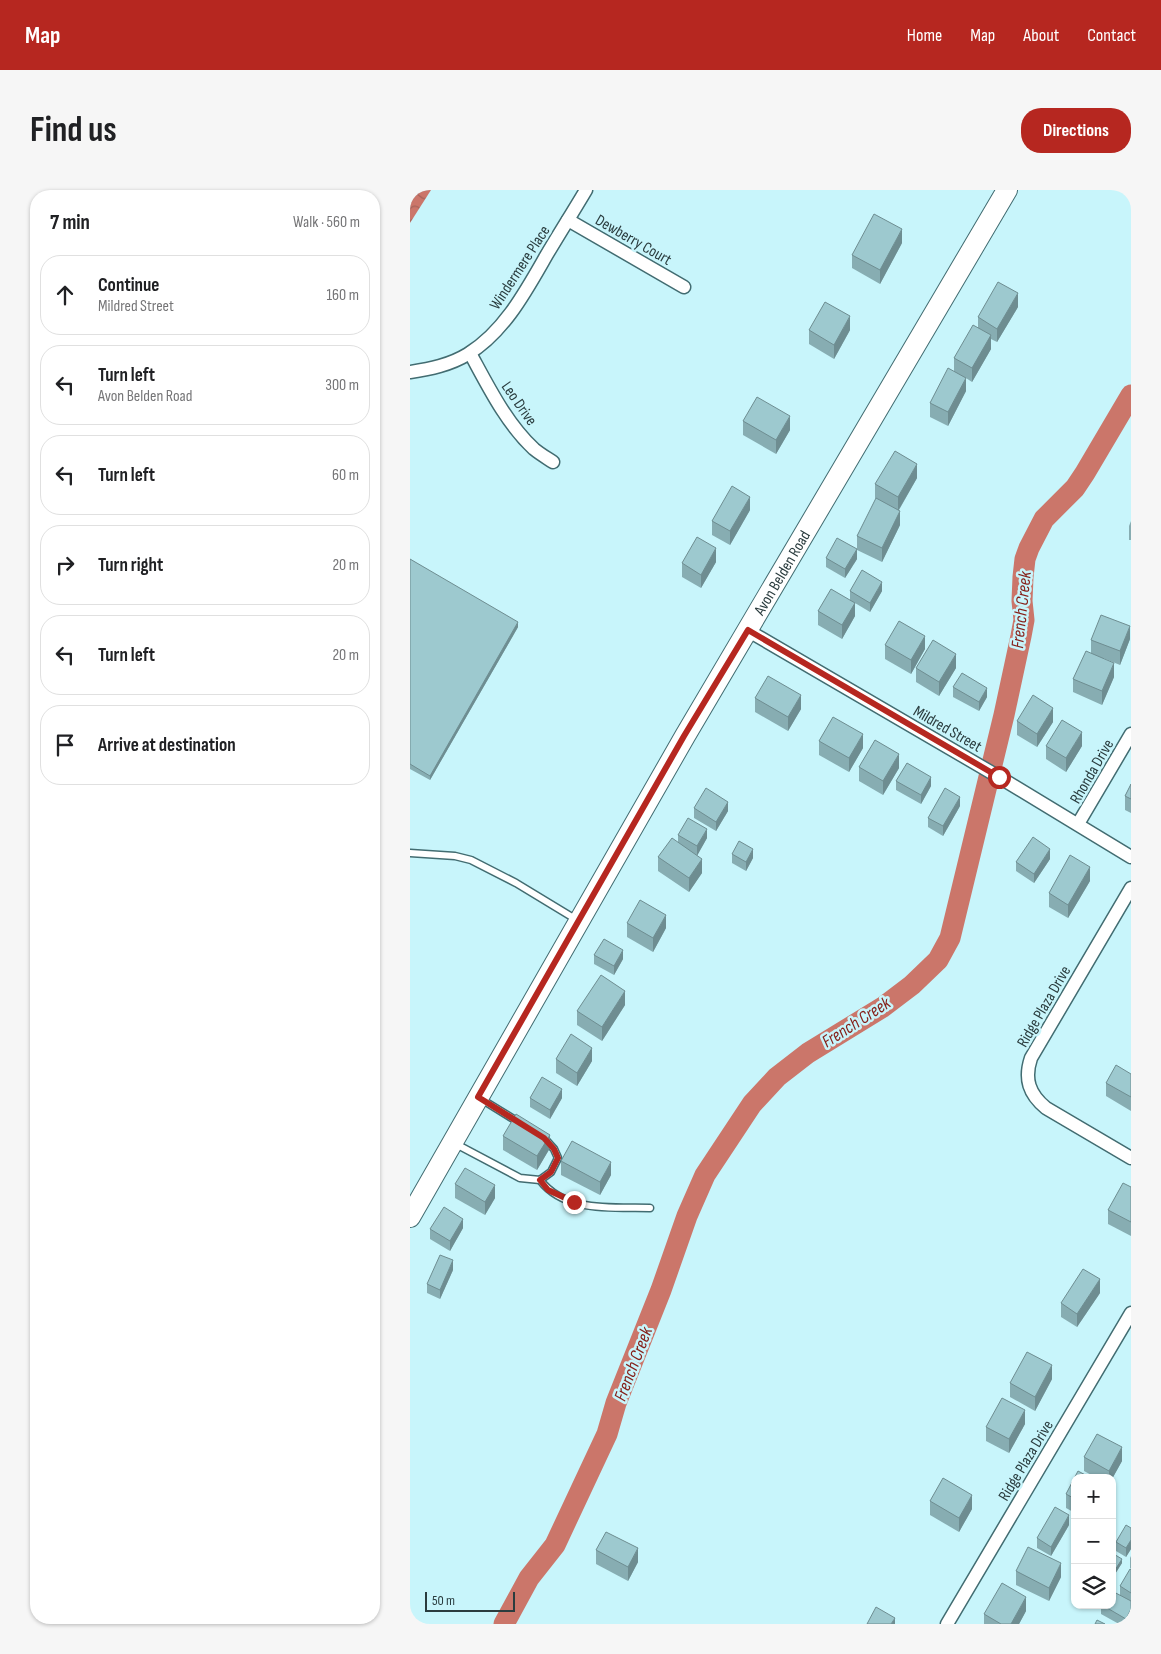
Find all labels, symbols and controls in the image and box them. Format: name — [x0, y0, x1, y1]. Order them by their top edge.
text: Map — [25, 21, 60, 50]
text: Home — [907, 25, 942, 46]
text: Map — [970, 25, 995, 46]
text: About — [1023, 25, 1059, 46]
text: Contact — [1087, 25, 1136, 46]
button: Directions — [1021, 108, 1131, 153]
text: Find us — [30, 109, 117, 152]
text: 7 min — [50, 210, 90, 235]
street label: Dewberry Court — [592, 211, 675, 270]
text: Walk · 560 m — [293, 213, 360, 232]
street label: Windermere Place — [486, 222, 555, 314]
text: Continue — [98, 274, 159, 297]
icon: ahead — [51, 281, 79, 309]
text: 160 m — [326, 286, 359, 305]
text: Mildred Street — [98, 297, 174, 316]
text: Turn left — [98, 364, 155, 387]
icon: left — [51, 371, 79, 399]
text: 300 m — [325, 376, 359, 395]
street label: Leo Drive — [497, 378, 541, 430]
text: Avon Belden Road — [98, 387, 192, 406]
icon: left — [51, 461, 79, 489]
text: Turn left — [98, 464, 155, 487]
text: 60 m — [332, 466, 359, 485]
street label: Avon Belden Road — [750, 528, 815, 620]
icon: right — [51, 551, 79, 579]
text: Turn right — [98, 554, 163, 577]
text: 20 m — [332, 556, 359, 575]
water label: French Creek — [1007, 569, 1036, 650]
icon: left — [51, 641, 79, 669]
text: Turn left — [98, 644, 155, 667]
text: 20 m — [332, 646, 359, 665]
street label: Mildred Street — [910, 702, 985, 757]
icon: arrive — [51, 731, 79, 759]
text: Arrive at destination — [98, 734, 236, 757]
street label: Rhonda Drive — [1066, 736, 1118, 807]
route start — [988, 766, 1011, 789]
street label: Ridge Plaza Drive — [1013, 963, 1075, 1051]
water label: French Creek — [818, 992, 895, 1052]
route end — [563, 1191, 586, 1214]
water label: French Creek — [610, 1323, 658, 1404]
street label: Ridge Plaza Drive — [995, 1417, 1058, 1504]
map controls — [1071, 1474, 1116, 1609]
button: + — [1071, 1474, 1116, 1519]
button: − — [1071, 1519, 1116, 1564]
button: layers — [1071, 1564, 1116, 1609]
scale bar — [425, 1589, 515, 1612]
text: 50 m — [432, 1592, 455, 1609]

